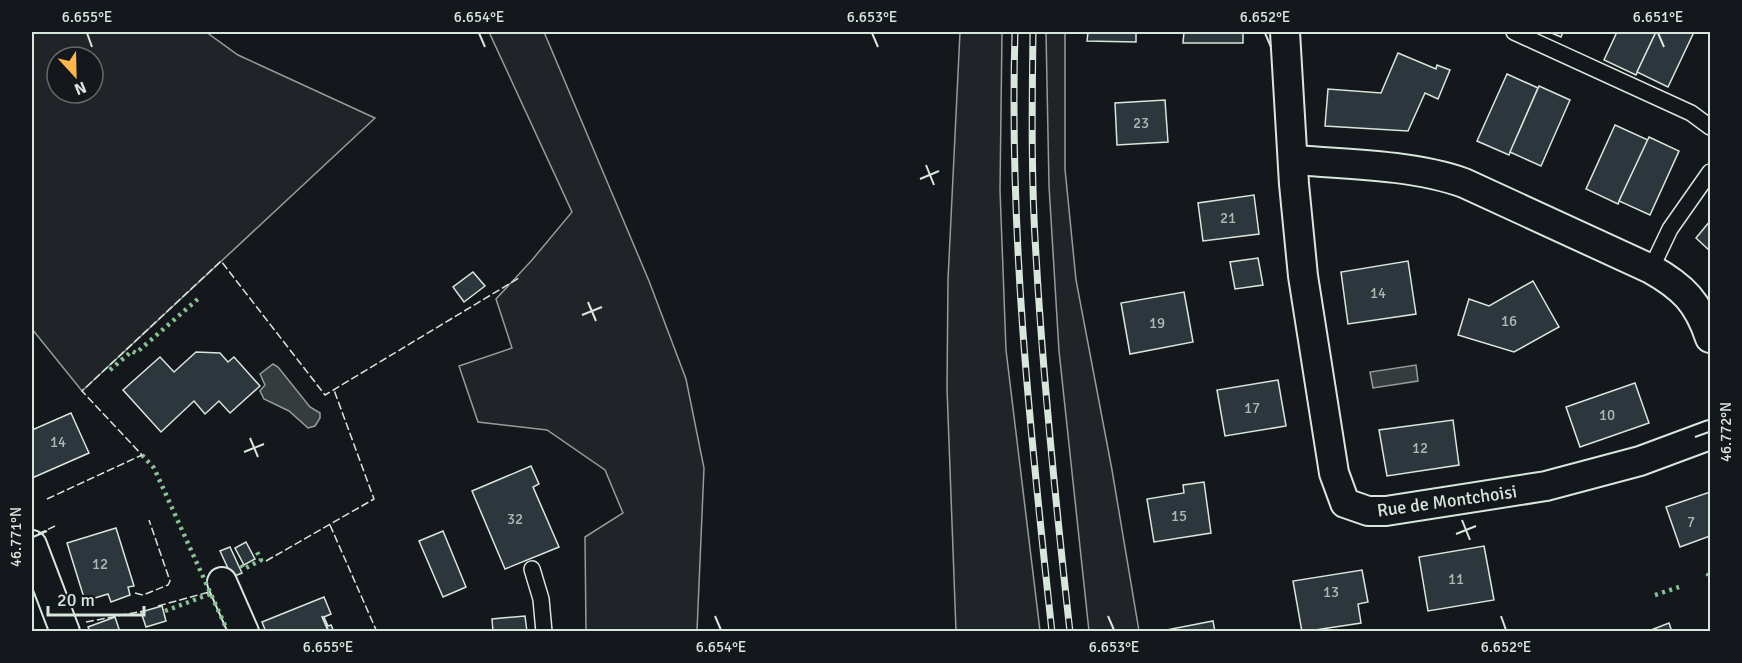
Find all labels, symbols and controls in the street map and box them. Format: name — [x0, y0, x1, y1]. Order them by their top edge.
text: 6.655°E — [62, 8, 112, 26]
text: 6.654°E — [454, 8, 504, 26]
text: 6.653°E — [847, 8, 897, 26]
text: 6.652°E — [1240, 8, 1290, 26]
text: 6.651°E — [1633, 8, 1683, 26]
north arrow — [45, 45, 105, 105]
text: N — [71, 77, 89, 99]
house number: 23 — [1133, 114, 1149, 132]
house number: 21 — [1220, 209, 1236, 227]
house number: 14 — [1370, 284, 1386, 302]
house number: 16 — [1501, 312, 1517, 330]
house number: 19 — [1149, 314, 1165, 332]
house number: 17 — [1244, 399, 1260, 417]
text: 46.772°N — [1717, 402, 1735, 462]
house number: 10 — [1599, 406, 1615, 424]
house number: 14 — [50, 433, 66, 451]
house number: 12 — [1412, 439, 1428, 457]
street label: Rue de Montchoisi — [1376, 480, 1518, 522]
text: 46.771°N — [7, 507, 25, 567]
house number: 15 — [1171, 507, 1187, 525]
house number: 32 — [507, 510, 523, 528]
house number: 7 — [1687, 513, 1695, 531]
house number: 12 — [92, 555, 108, 573]
house number: 11 — [1448, 570, 1464, 588]
scale bar — [48, 579, 144, 617]
house number: 13 — [1323, 583, 1339, 601]
text: 20 m — [57, 589, 95, 611]
text: 6.655°E — [303, 638, 353, 656]
text: 6.654°E — [696, 638, 746, 656]
text: 6.653°E — [1089, 638, 1139, 656]
text: 6.652°E — [1481, 638, 1531, 656]

